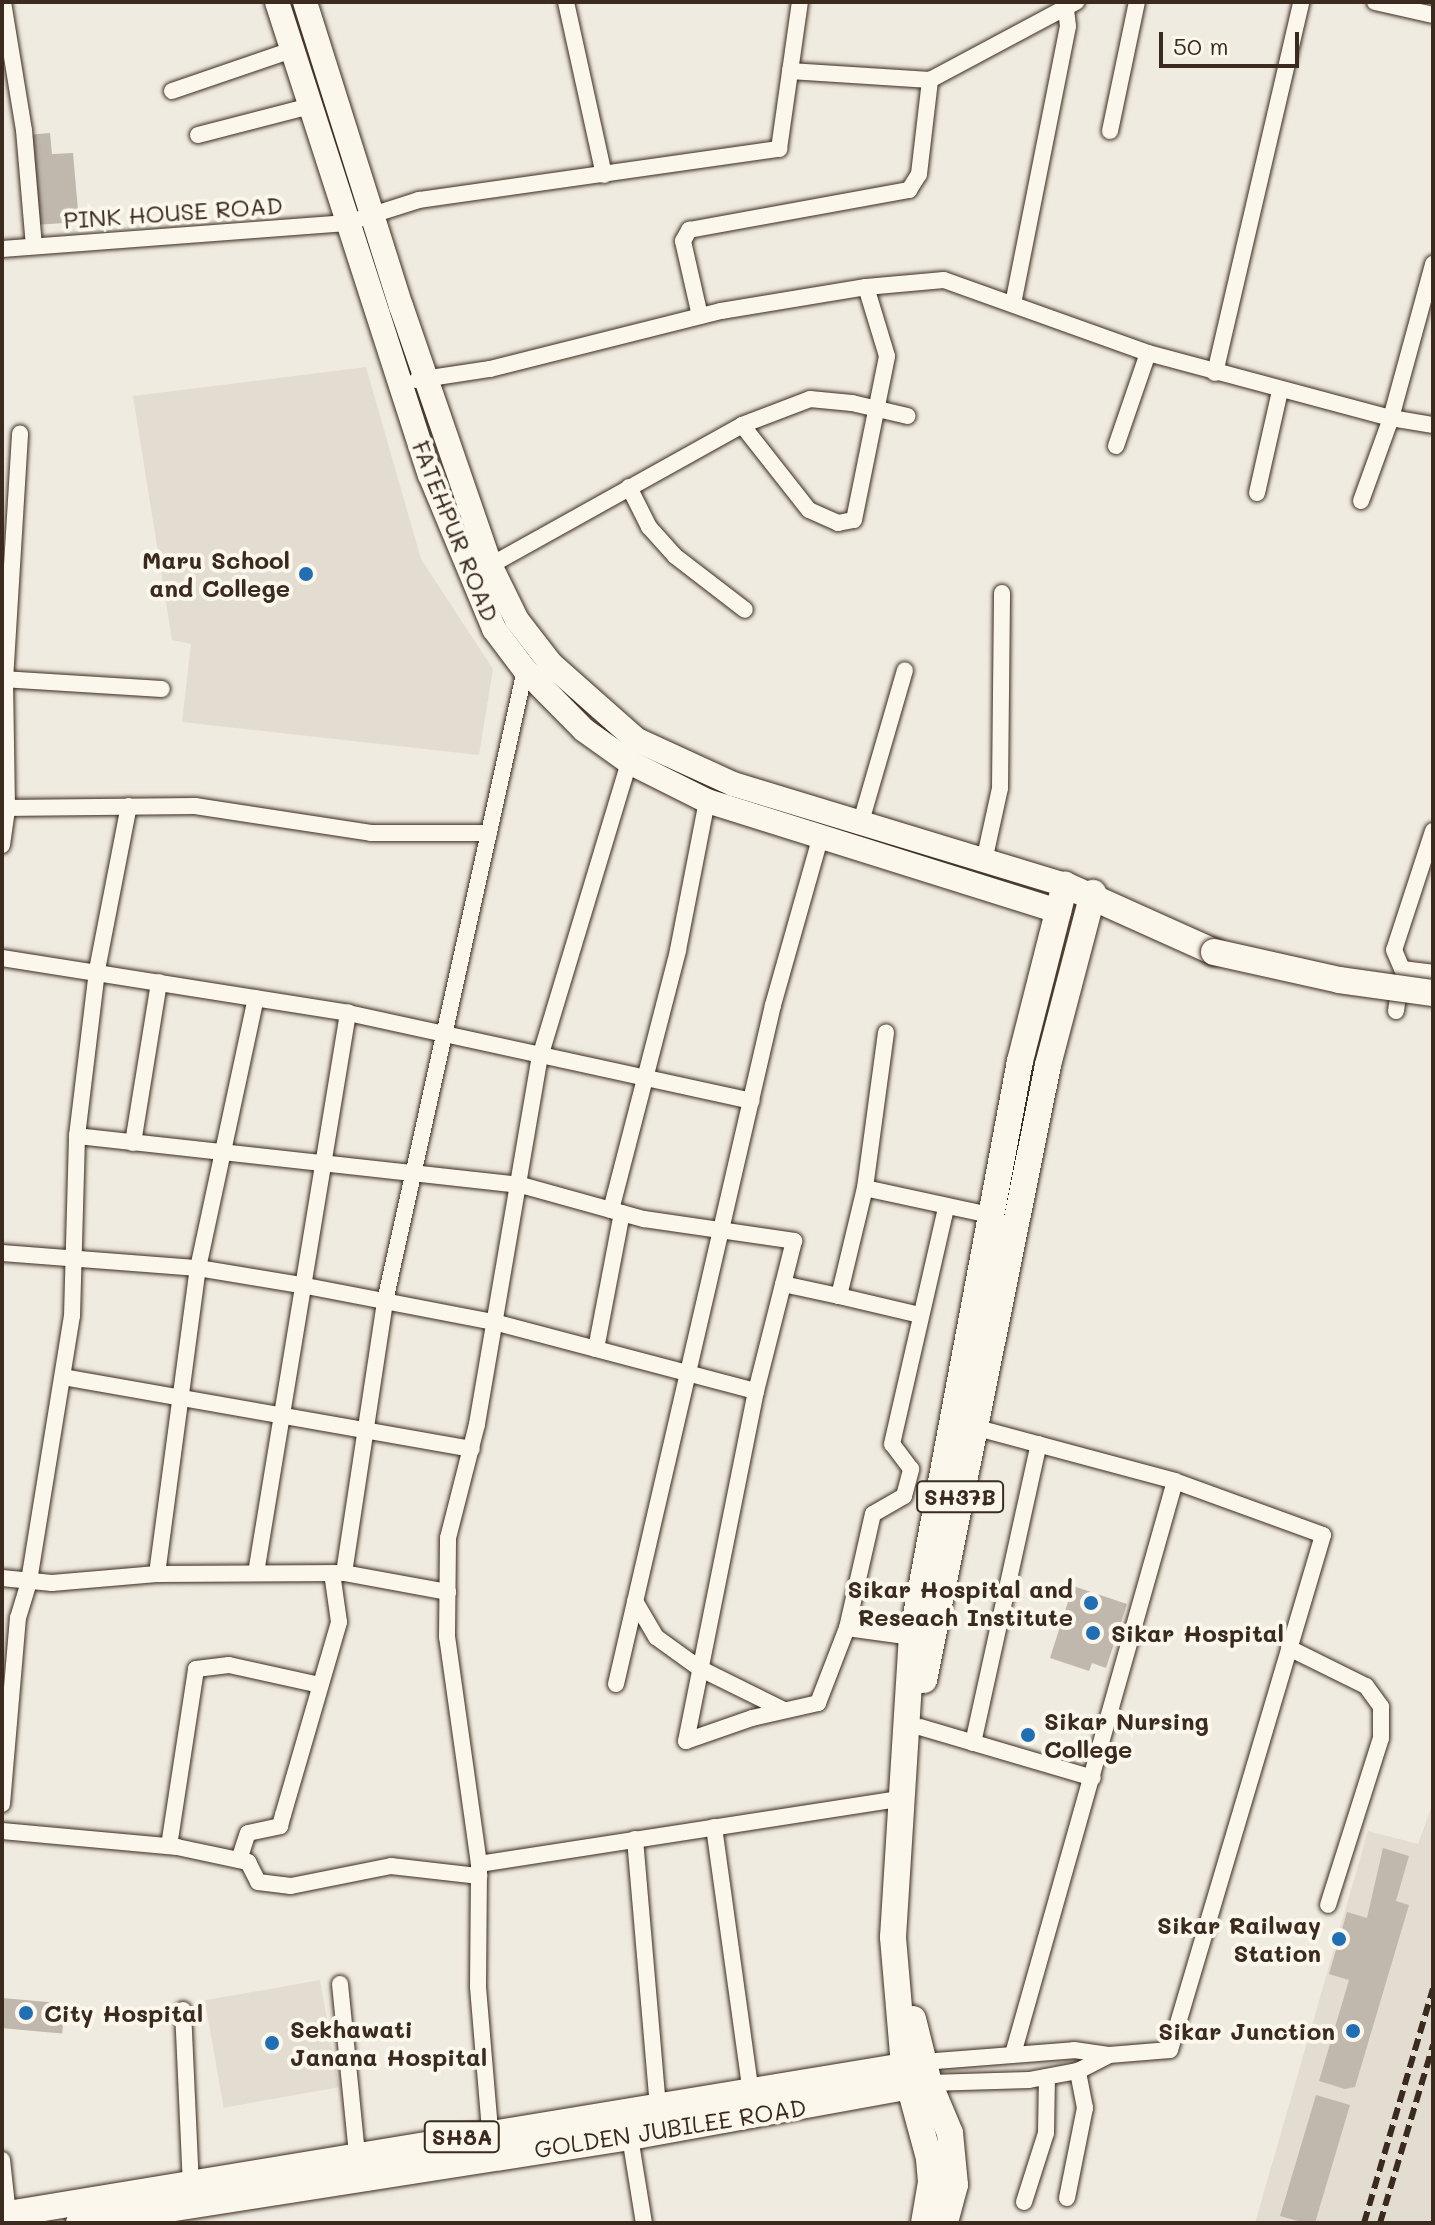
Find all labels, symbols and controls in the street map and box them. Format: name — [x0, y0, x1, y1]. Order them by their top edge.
scale bar — [1163, 16, 1303, 66]
text: 50 m — [1173, 30, 1229, 61]
street label: PINK HOUSE ROAD — [62, 190, 284, 234]
street label: FATEHPUR ROAD — [407, 436, 505, 626]
place label: Maru School and College — [142, 546, 290, 602]
marker: Maru School and College — [297, 565, 315, 583]
road number: SH37B — [916, 1479, 1004, 1515]
place label: Sikar Hospital and Reseach Institute — [848, 1575, 1073, 1631]
marker: Sikar Hospital and Reseach Institute — [1080, 1592, 1102, 1614]
place label: Sikar Hospital — [1111, 1619, 1284, 1647]
marker: Sikar Hospital — [1082, 1622, 1104, 1644]
place label: Sikar Nursing College — [1044, 1707, 1209, 1763]
marker: Sikar Nursing College — [1019, 1726, 1037, 1744]
place label: Sikar Railway Station — [1157, 1911, 1321, 1967]
marker: Sikar Railway Station — [1328, 1928, 1350, 1950]
place label: City Hospital — [44, 1999, 203, 2027]
marker: City Hospital — [15, 2002, 37, 2024]
place label: Sekhawati Janana Hospital — [290, 2015, 487, 2071]
place label: Sikar Junction — [1158, 2017, 1335, 2045]
marker: Sikar Junction — [1342, 2020, 1364, 2042]
marker: Sekhawati Janana Hospital — [261, 2032, 283, 2054]
street label: GOLDEN JUBILEE ROAD — [532, 2092, 808, 2164]
road number: SH8A — [422, 2119, 502, 2155]

